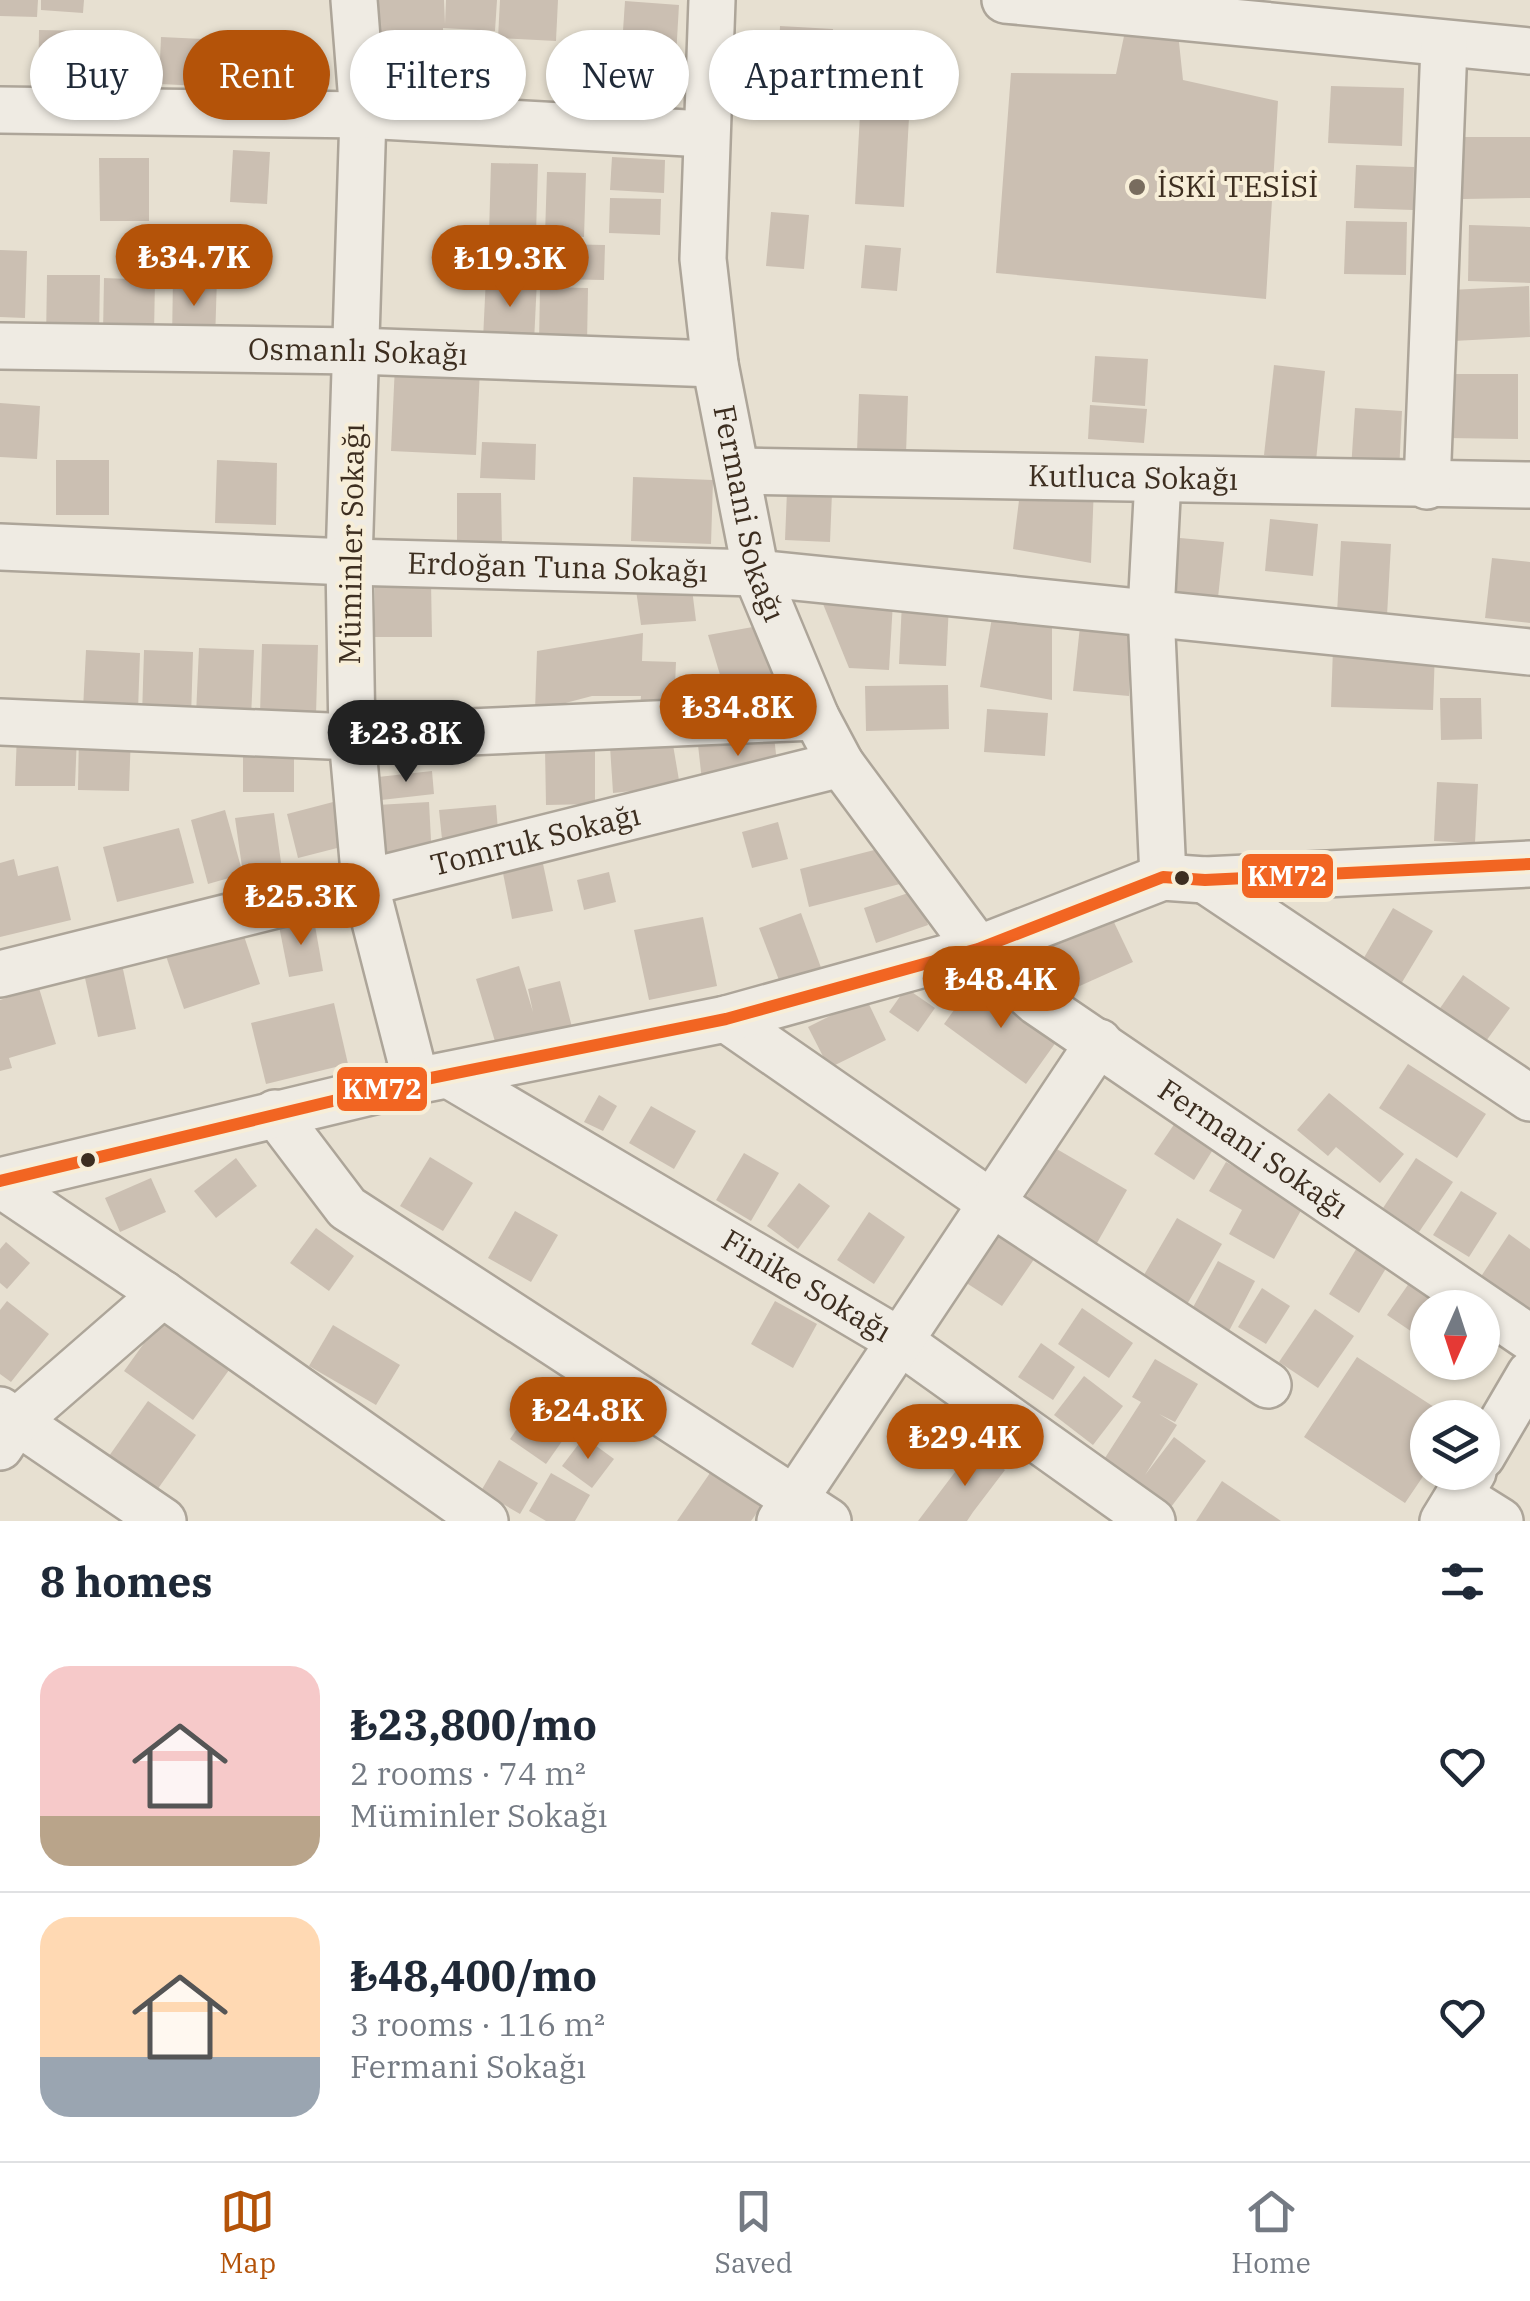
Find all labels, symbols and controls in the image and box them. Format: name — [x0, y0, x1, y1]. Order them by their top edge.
chip: Buy — [30, 30, 163, 120]
chip: Rent — [183, 30, 330, 120]
chip: Filters — [350, 30, 526, 120]
chip: New — [546, 30, 689, 120]
chip: Apartment — [709, 30, 959, 120]
place label: İSKİ TESİSİ — [1157, 166, 1318, 205]
marker: İSKİ TESİSİ — [1126, 176, 1148, 198]
pin: ₺34.7K — [113, 224, 275, 309]
pin: ₺19.3K — [429, 225, 591, 310]
text: ₺34.7K — [138, 235, 250, 277]
text: ₺19.3K — [454, 236, 566, 278]
street label: Osmanlı Sokağı — [248, 328, 469, 373]
street label: Fermani Sokağı — [705, 401, 795, 627]
street label: Müminler Sokağı — [329, 423, 372, 665]
street label: Kutluca Sokağı — [1028, 455, 1238, 498]
street label: Erdoğan Tuna Sokağı — [407, 543, 709, 590]
pin: ₺34.8K — [657, 674, 819, 759]
text: ₺34.8K — [682, 685, 794, 727]
pin: ₺23.8K — [325, 700, 487, 785]
text: ₺23.8K — [350, 711, 462, 753]
street label: Tomruk Sokağı — [426, 794, 644, 884]
line badge: KM72 — [1240, 852, 1335, 900]
text: KM72 — [1247, 857, 1327, 894]
pin: ₺25.3K — [220, 863, 382, 948]
unlabelled marker — [1172, 868, 1192, 888]
text: ₺25.3K — [245, 874, 357, 916]
pin: ₺48.4K — [920, 946, 1082, 1031]
text: ₺48.4K — [945, 957, 1057, 999]
line badge: KM72 — [335, 1065, 429, 1113]
street label: Fermani Sokağı — [1151, 1069, 1356, 1227]
text: KM72 — [342, 1070, 422, 1107]
unlabelled marker — [78, 1150, 98, 1170]
street label: Finike Sokağı — [715, 1219, 899, 1350]
north arrow — [1410, 1290, 1500, 1380]
map controls — [1410, 1290, 1500, 1490]
pin: ₺24.8K — [507, 1377, 669, 1462]
text: ₺24.8K — [532, 1388, 644, 1430]
button: layers — [1410, 1400, 1500, 1490]
pin: ₺29.4K — [884, 1404, 1046, 1489]
text: ₺29.4K — [909, 1415, 1021, 1457]
text: 8 homes — [40, 1554, 213, 1609]
icon: filters — [1435, 1554, 1490, 1609]
text: ₺23,800/mo — [350, 1697, 597, 1752]
icon: home — [120, 1706, 240, 1826]
icon: heart — [1435, 1739, 1490, 1794]
text: 2 rooms · 74 m² — [350, 1752, 586, 1794]
text: Müminler Sokağı — [350, 1794, 608, 1836]
text: ₺48,400/mo — [350, 1948, 597, 2003]
icon: home — [120, 1957, 240, 2077]
icon: heart — [1435, 1990, 1490, 2045]
text: 3 rooms · 116 m² — [350, 2003, 605, 2045]
text: Fermani Sokağı — [350, 2045, 586, 2087]
tab: Map — [219, 2184, 276, 2281]
tab: Saved — [714, 2184, 793, 2281]
tab: Home — [1231, 2184, 1311, 2281]

